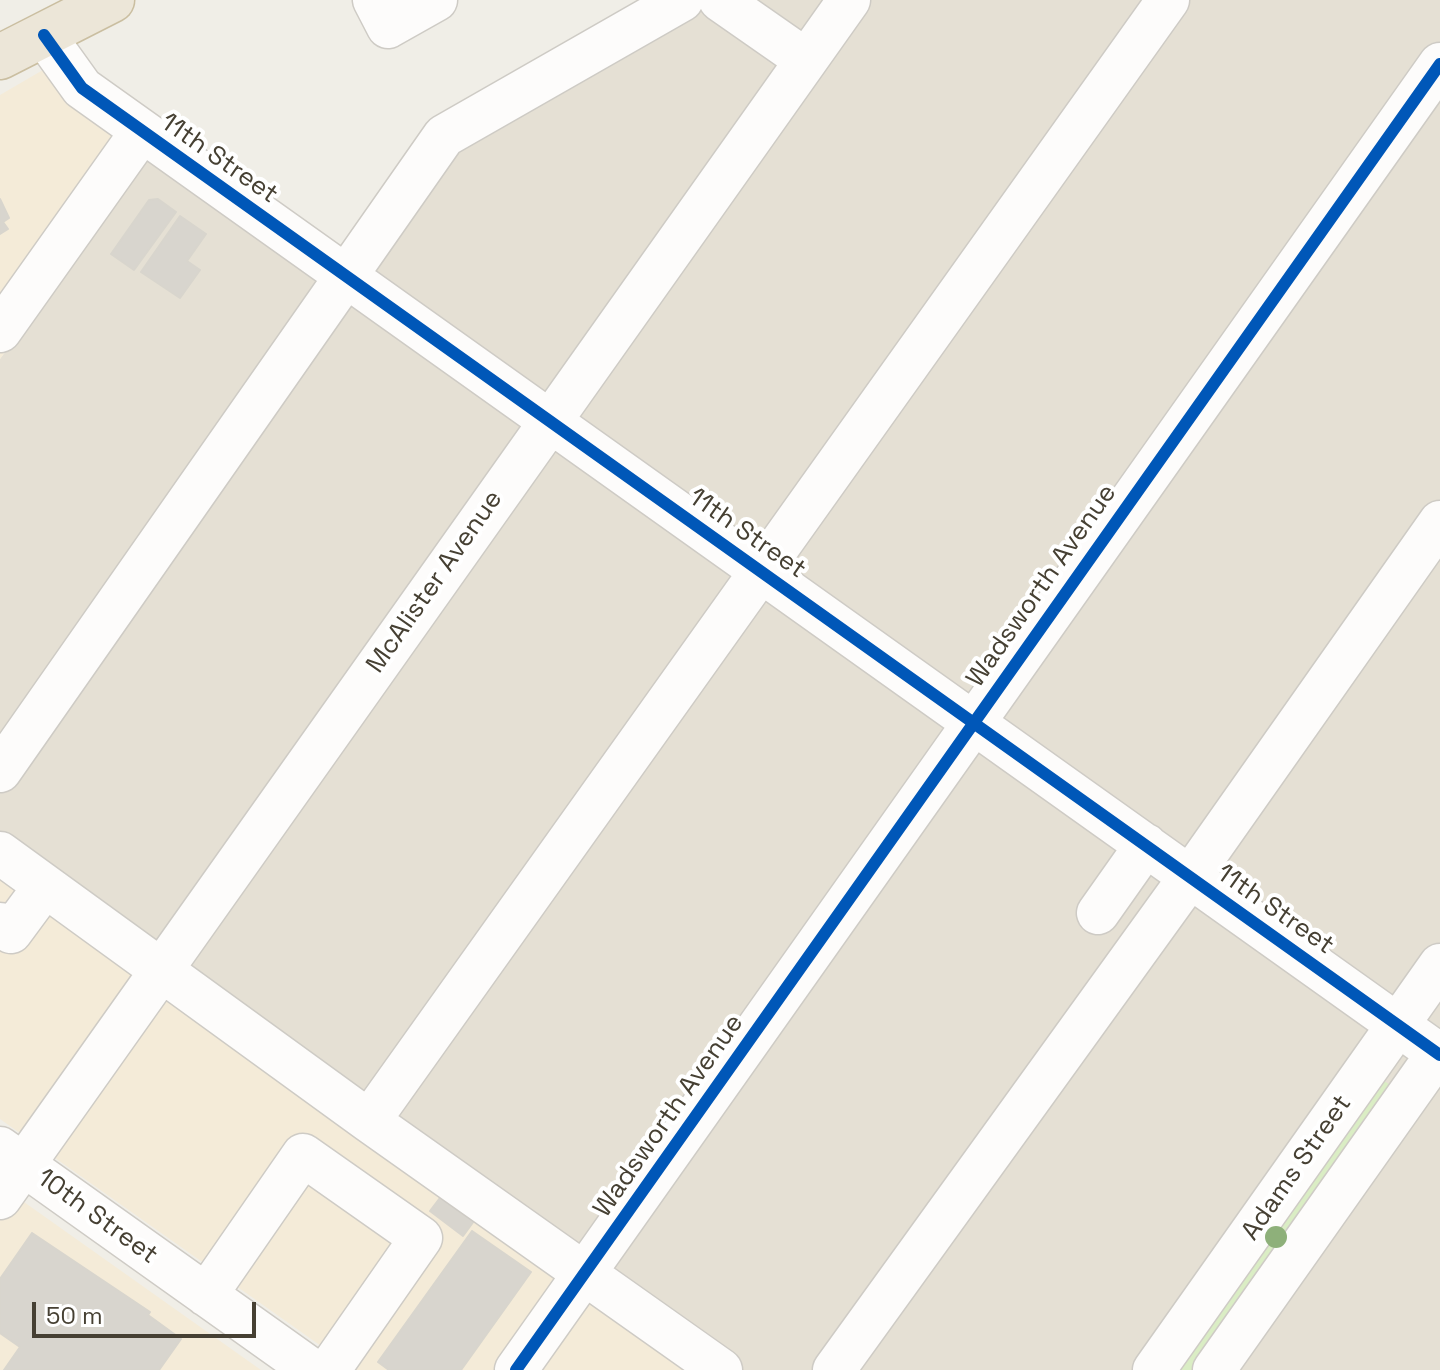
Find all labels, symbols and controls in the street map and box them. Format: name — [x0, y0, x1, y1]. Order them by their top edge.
street label: 11th Street — [154, 107, 284, 211]
street label: Wadsworth Avenue — [960, 479, 1124, 693]
street label: 11th Street — [682, 482, 812, 586]
street label: McAlister Avenue — [360, 485, 510, 679]
street label: 11th Street — [1210, 858, 1340, 962]
street label: Wadsworth Avenue — [587, 1009, 751, 1223]
street label: Adams Street — [1235, 1089, 1359, 1247]
street label: 10th Street — [31, 1163, 163, 1271]
scale bar — [36, 1286, 260, 1336]
text: 50 m — [46, 1300, 103, 1331]

